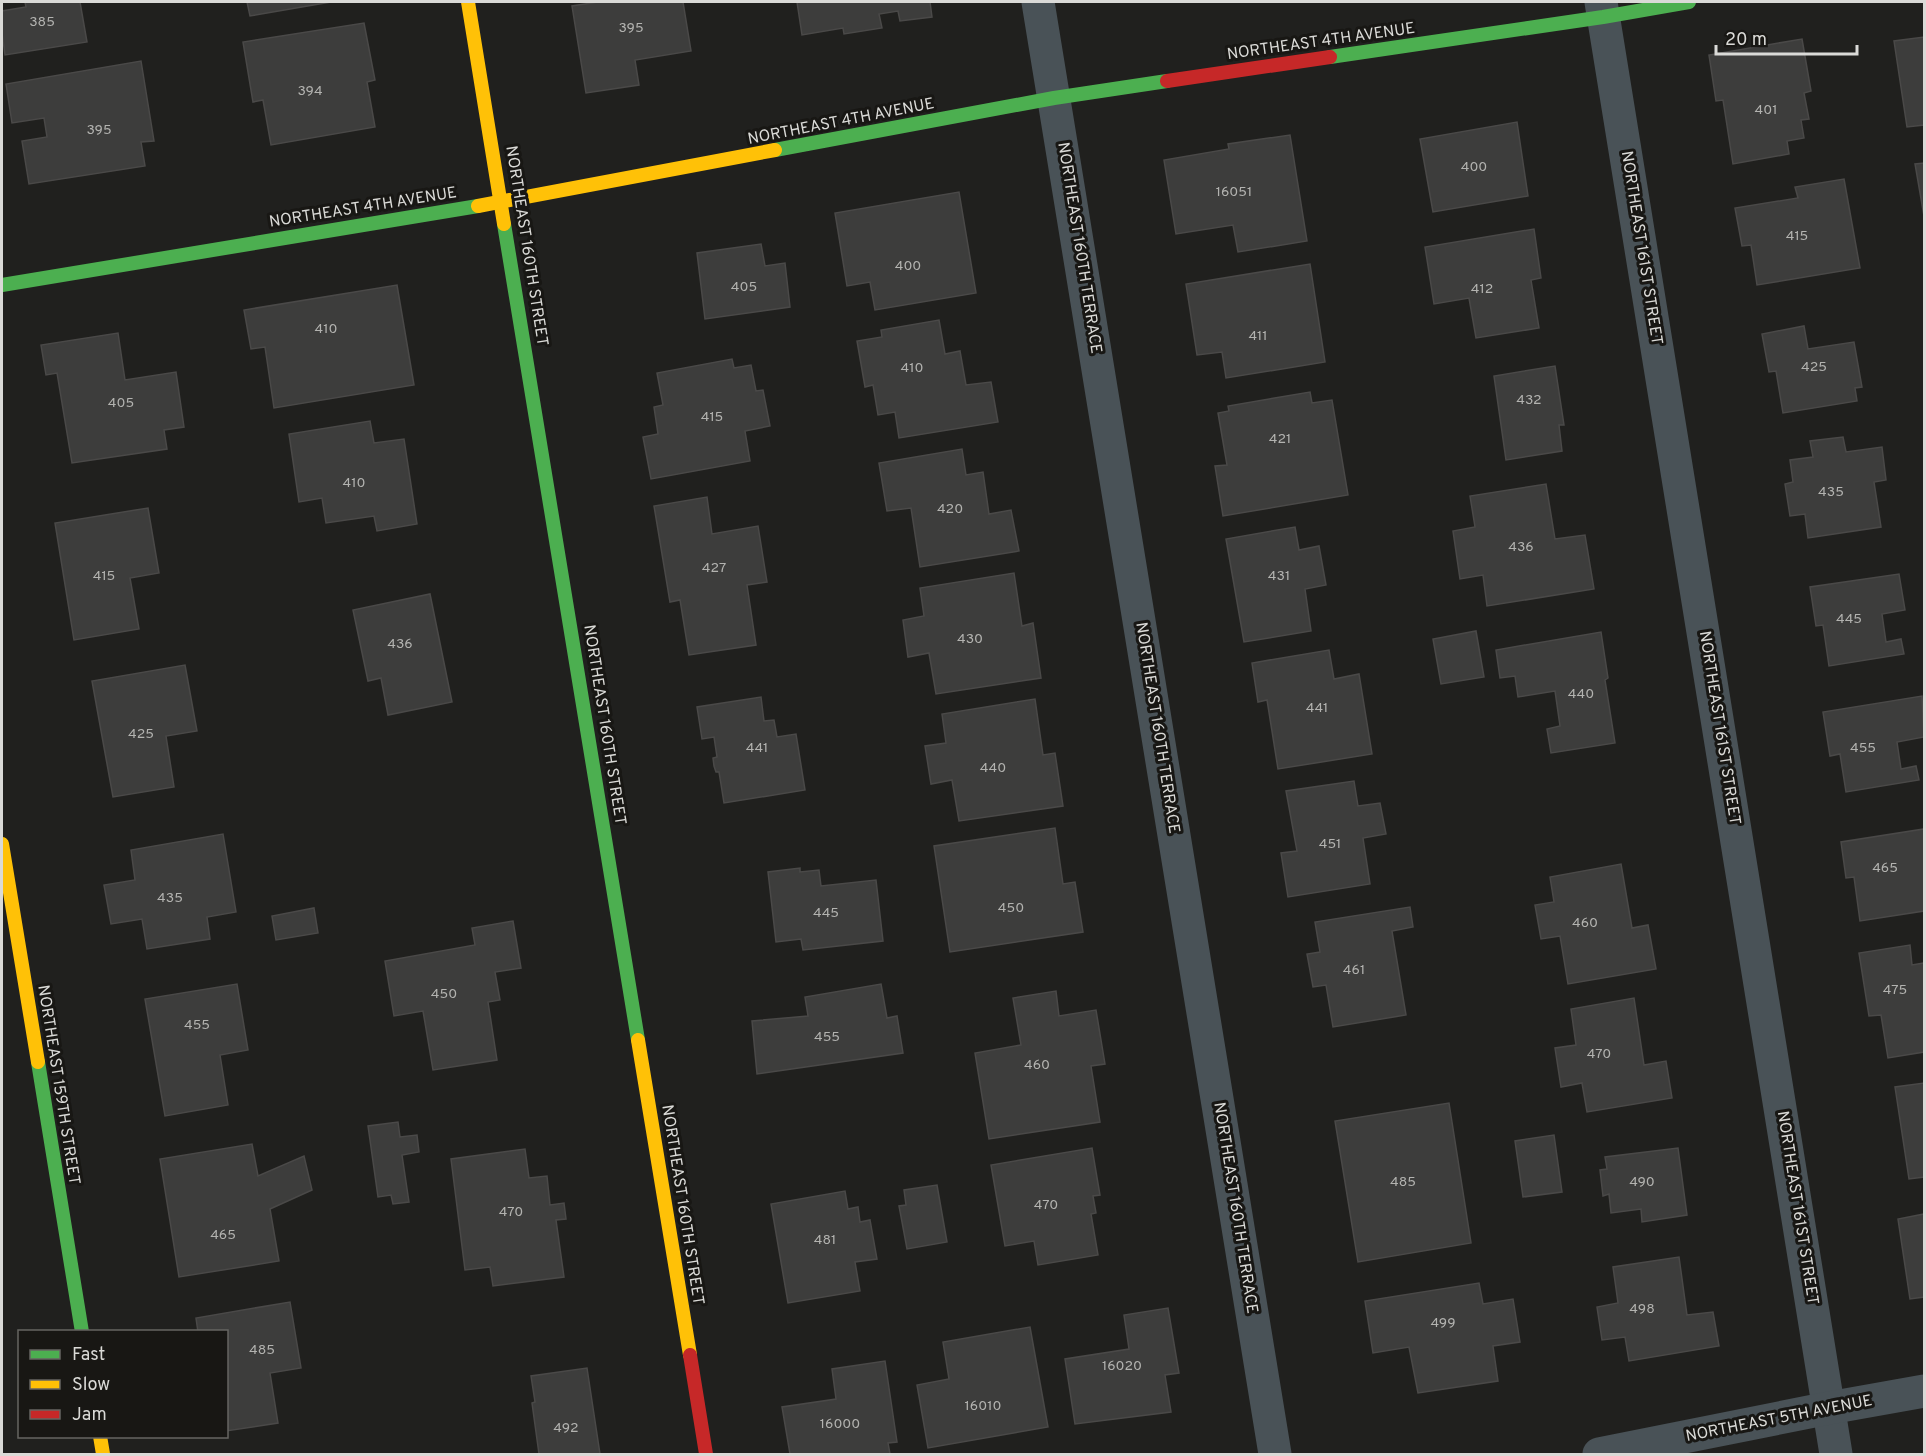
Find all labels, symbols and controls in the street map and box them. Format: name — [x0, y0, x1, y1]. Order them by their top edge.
house number: 385 — [29, 14, 55, 31]
scale bar — [1716, 18, 1857, 56]
street label: NORTHEAST 4TH AVENUE — [1226, 19, 1416, 65]
house number: 395 — [618, 20, 644, 37]
text: 20 m — [1725, 29, 1767, 52]
house number: 394 — [297, 83, 323, 100]
street label: NORTHEAST 4TH AVENUE — [746, 94, 936, 150]
house number: 401 — [1755, 102, 1777, 119]
house number: 395 — [86, 122, 112, 139]
street label: NORTHEAST 160TH TERRACE — [1052, 141, 1106, 355]
street label: NORTHEAST 160TH STREET — [500, 144, 552, 348]
street label: NORTHEAST 161ST STREET — [1616, 149, 1666, 347]
house number: 400 — [1461, 159, 1487, 176]
street label: NORTHEAST 4TH AVENUE — [268, 183, 458, 233]
house number: 16051 — [1216, 184, 1252, 201]
house number: 415 — [1786, 228, 1808, 245]
house number: 400 — [895, 258, 921, 275]
house number: 405 — [731, 279, 757, 296]
house number: 412 — [1471, 281, 1493, 298]
house number: 410 — [315, 321, 337, 338]
house number: 411 — [1248, 328, 1268, 345]
house number: 425 — [1801, 359, 1827, 376]
house number: 410 — [901, 360, 923, 377]
house number: 432 — [1516, 392, 1542, 409]
house number: 405 — [108, 395, 134, 412]
house number: 415 — [701, 409, 723, 426]
house number: 421 — [1269, 431, 1291, 448]
house number: 410 — [343, 475, 365, 492]
house number: 435 — [1818, 484, 1844, 501]
house number: 420 — [937, 501, 963, 518]
house number: 436 — [1508, 539, 1534, 556]
house number: 427 — [702, 560, 726, 577]
house number: 415 — [93, 568, 115, 585]
house number: 431 — [1268, 568, 1290, 585]
house number: 445 — [1836, 611, 1862, 628]
street label: NORTHEAST 160TH TERRACE — [1130, 621, 1184, 835]
street label: NORTHEAST 160TH STREET — [578, 623, 630, 827]
street label: NORTHEAST 161ST STREET — [1694, 629, 1744, 827]
house number: 430 — [957, 631, 983, 648]
house number: 436 — [387, 636, 413, 653]
house number: 440 — [1568, 686, 1594, 703]
house number: 441 — [1306, 700, 1328, 717]
house number: 425 — [128, 726, 154, 743]
house number: 441 — [746, 740, 768, 757]
house number: 455 — [1850, 740, 1876, 757]
house number: 440 — [980, 760, 1006, 777]
house number: 451 — [1319, 836, 1341, 853]
house number: 465 — [1872, 860, 1898, 877]
house number: 435 — [157, 890, 183, 907]
house number: 450 — [998, 900, 1024, 917]
house number: 445 — [813, 905, 839, 922]
house number: 460 — [1572, 915, 1598, 932]
house number: 461 — [1343, 962, 1365, 979]
house number: 475 — [1883, 982, 1907, 999]
street label: NORTHEAST 159TH STREET — [32, 984, 84, 1186]
house number: 450 — [431, 986, 457, 1003]
house number: 455 — [184, 1017, 210, 1034]
house number: 455 — [814, 1029, 840, 1046]
house number: 470 — [1587, 1046, 1611, 1063]
house number: 460 — [1024, 1057, 1050, 1074]
street label: NORTHEAST 160TH TERRACE — [1208, 1101, 1262, 1315]
street label: NORTHEAST 160TH STREET — [656, 1103, 708, 1307]
street label: NORTHEAST 161ST STREET — [1772, 1109, 1822, 1307]
house number: 485 — [1390, 1174, 1416, 1191]
house number: 490 — [1629, 1174, 1655, 1191]
house number: 470 — [1034, 1197, 1058, 1214]
house number: 470 — [499, 1204, 523, 1221]
house number: 465 — [210, 1227, 236, 1244]
house number: 481 — [814, 1232, 836, 1249]
house number: 498 — [1629, 1301, 1655, 1318]
house number: 499 — [1430, 1315, 1456, 1332]
legend — [18, 1330, 228, 1438]
house number: 485 — [249, 1342, 275, 1359]
text: Fast — [72, 1344, 105, 1367]
house number: 16020 — [1102, 1358, 1142, 1375]
text: Slow — [72, 1374, 110, 1397]
street label: NORTHEAST 5TH AVENUE — [1684, 1391, 1874, 1447]
house number: 16010 — [965, 1398, 1001, 1415]
text: Jam — [72, 1404, 107, 1427]
house number: 16000 — [820, 1416, 860, 1433]
house number: 492 — [553, 1420, 579, 1437]

